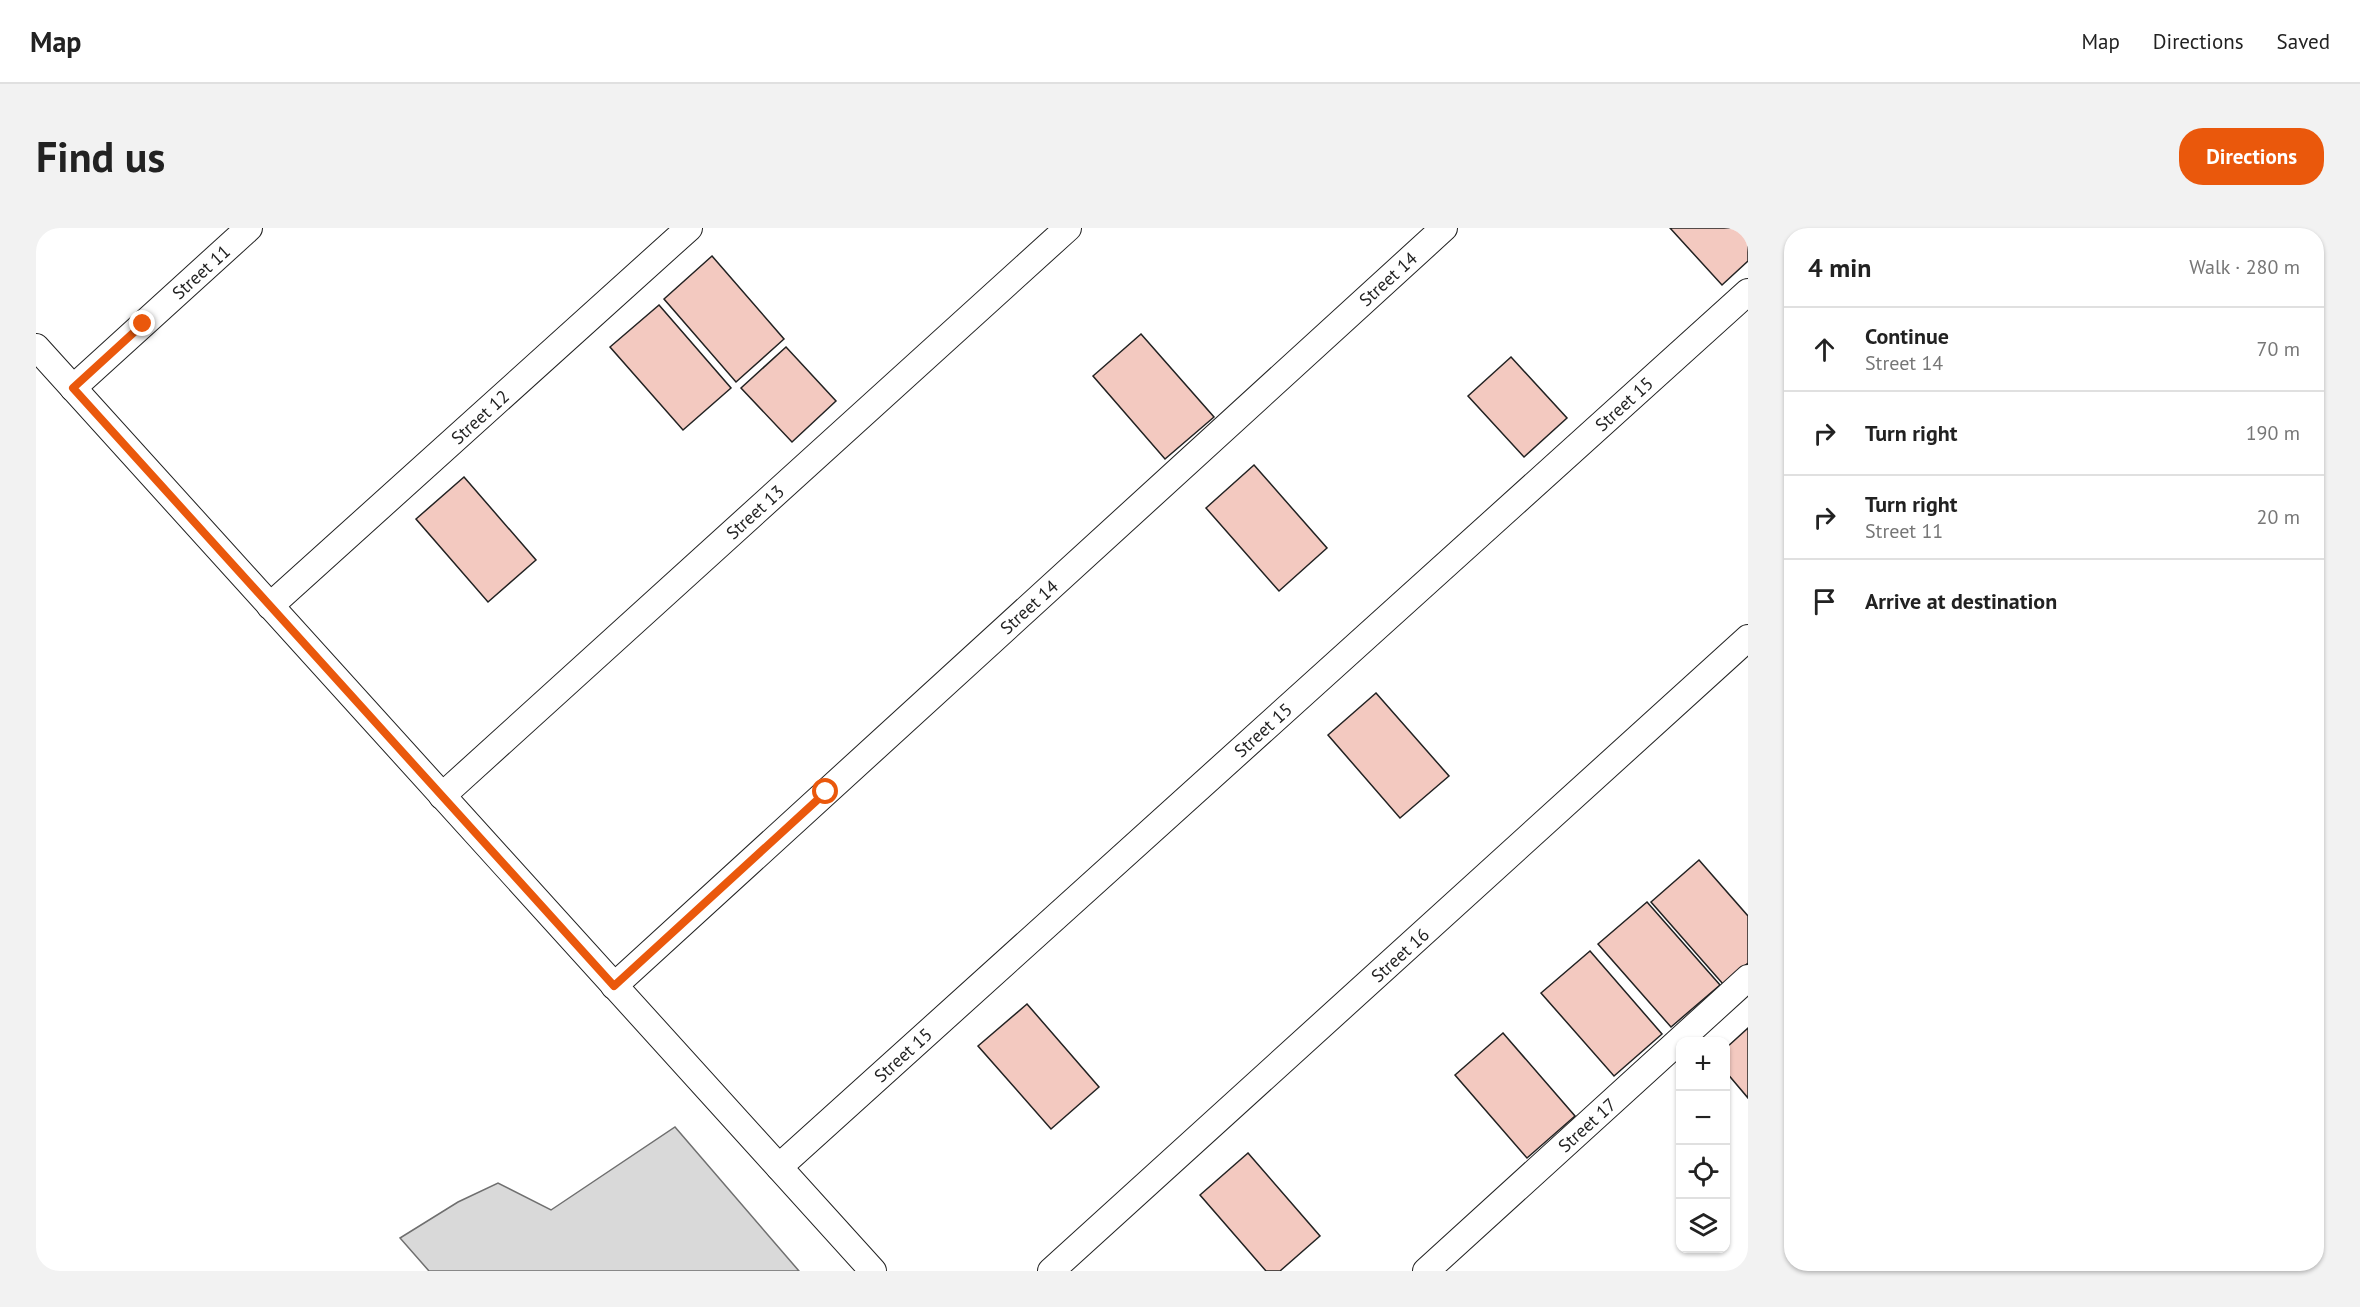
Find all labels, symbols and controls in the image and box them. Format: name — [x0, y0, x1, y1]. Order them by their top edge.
text: Map — [30, 23, 81, 60]
text: Map — [2081, 28, 2120, 55]
text: Directions — [2153, 28, 2244, 55]
text: Saved — [2277, 28, 2330, 55]
button: Directions — [2179, 128, 2324, 185]
text: Find us — [36, 129, 165, 184]
street label: Street 11 — [167, 240, 235, 304]
street label: Street 14 — [1354, 247, 1422, 311]
text: 4 min — [1808, 251, 1871, 284]
text: Walk · 280 m — [2189, 254, 2300, 280]
route end — [129, 310, 155, 336]
text: Continue — [1865, 322, 1949, 350]
icon: ahead — [1808, 333, 1841, 366]
text: 70 m — [2257, 336, 2300, 362]
text: Street 14 — [1865, 350, 1943, 376]
street label: Street 15 — [1590, 372, 1658, 436]
street label: Street 12 — [446, 385, 514, 449]
icon: right — [1808, 417, 1841, 450]
text: Turn right — [1865, 419, 1957, 447]
text: 190 m — [2246, 420, 2300, 446]
street label: Street 13 — [721, 480, 789, 544]
text: Turn right — [1865, 490, 1957, 518]
icon: right — [1808, 501, 1841, 534]
text: 20 m — [2257, 504, 2300, 530]
text: Street 11 — [1865, 518, 1943, 544]
street label: Street 14 — [995, 575, 1063, 639]
icon: arrive — [1808, 585, 1841, 618]
text: Arrive at destination — [1865, 587, 2057, 615]
street label: Street 15 — [1229, 698, 1297, 762]
route start — [812, 778, 838, 804]
street label: Street 16 — [1366, 923, 1434, 987]
street label: Street 15 — [869, 1023, 937, 1087]
map controls — [1676, 1037, 1730, 1253]
button: + — [1676, 1037, 1730, 1091]
button: − — [1676, 1091, 1730, 1145]
street label: Street 17 — [1553, 1093, 1621, 1157]
button: locate — [1676, 1145, 1730, 1199]
button: layers — [1676, 1199, 1730, 1253]

